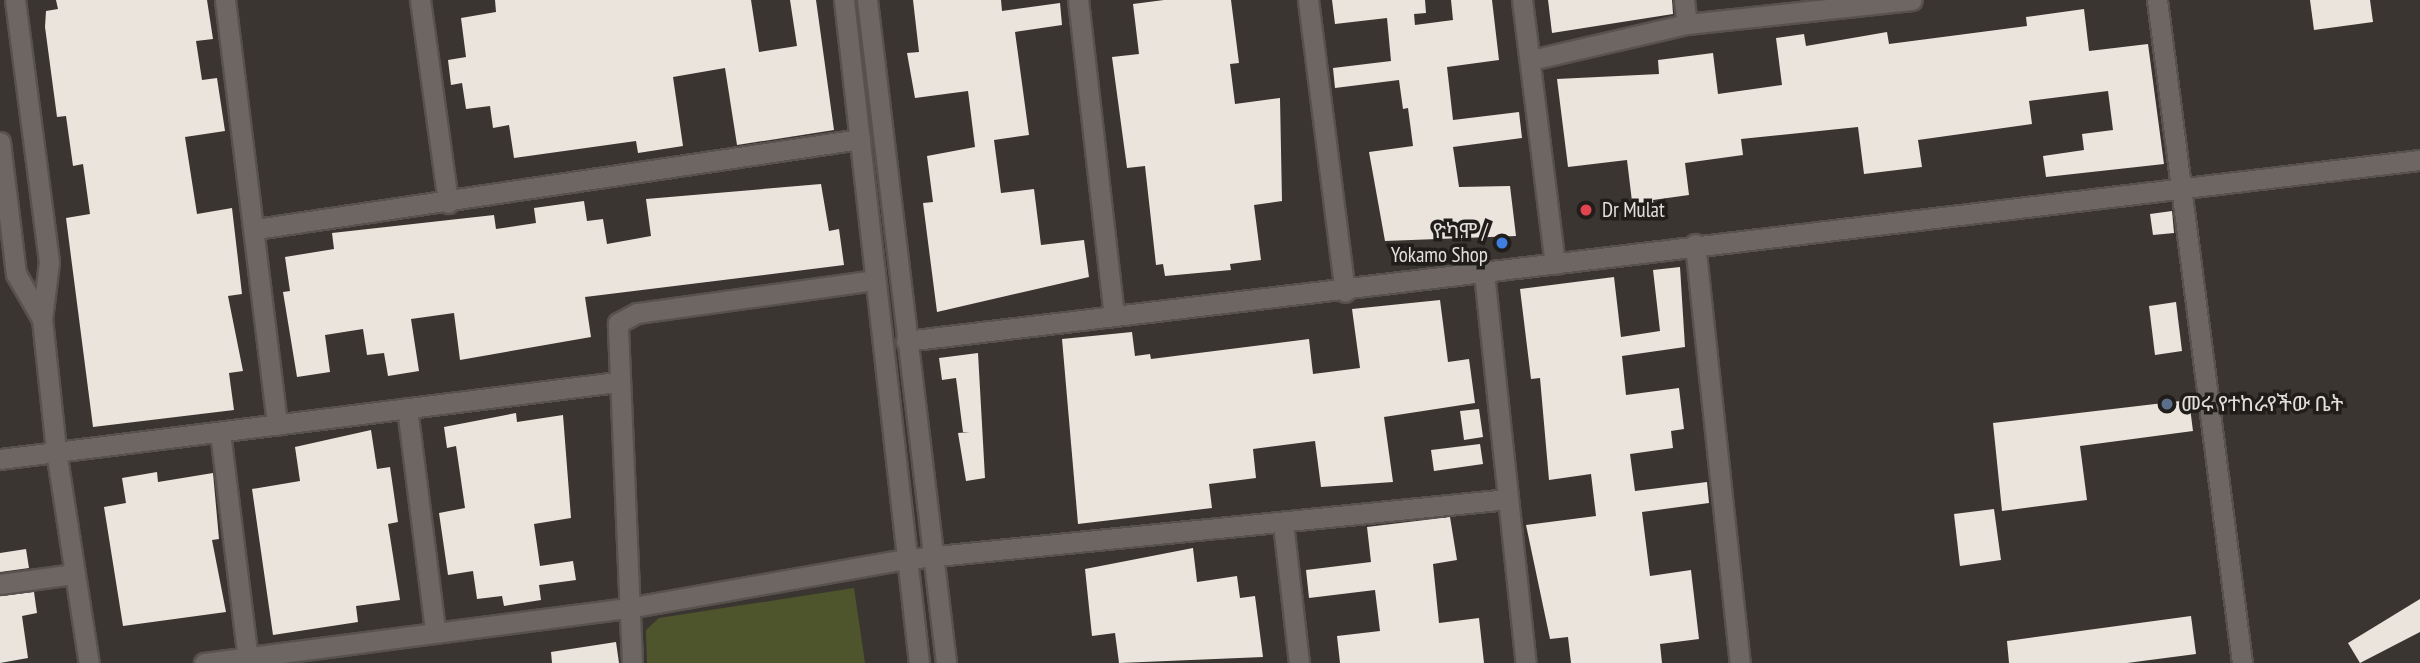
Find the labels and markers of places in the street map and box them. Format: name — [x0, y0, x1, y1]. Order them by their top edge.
place label: Dr Mulat — [1602, 197, 1665, 223]
marker: Dr Mulat — [1576, 200, 1596, 220]
place label: ዮካሞ / Yokamo Shop — [1391, 218, 1488, 268]
marker: ዮካሞ / Yokamo Shop — [1494, 235, 1510, 251]
place label: መሩ የተከራየችው ቤት — [2181, 391, 2343, 417]
marker: መሩ የተከራየችው ቤት — [2159, 396, 2175, 412]

